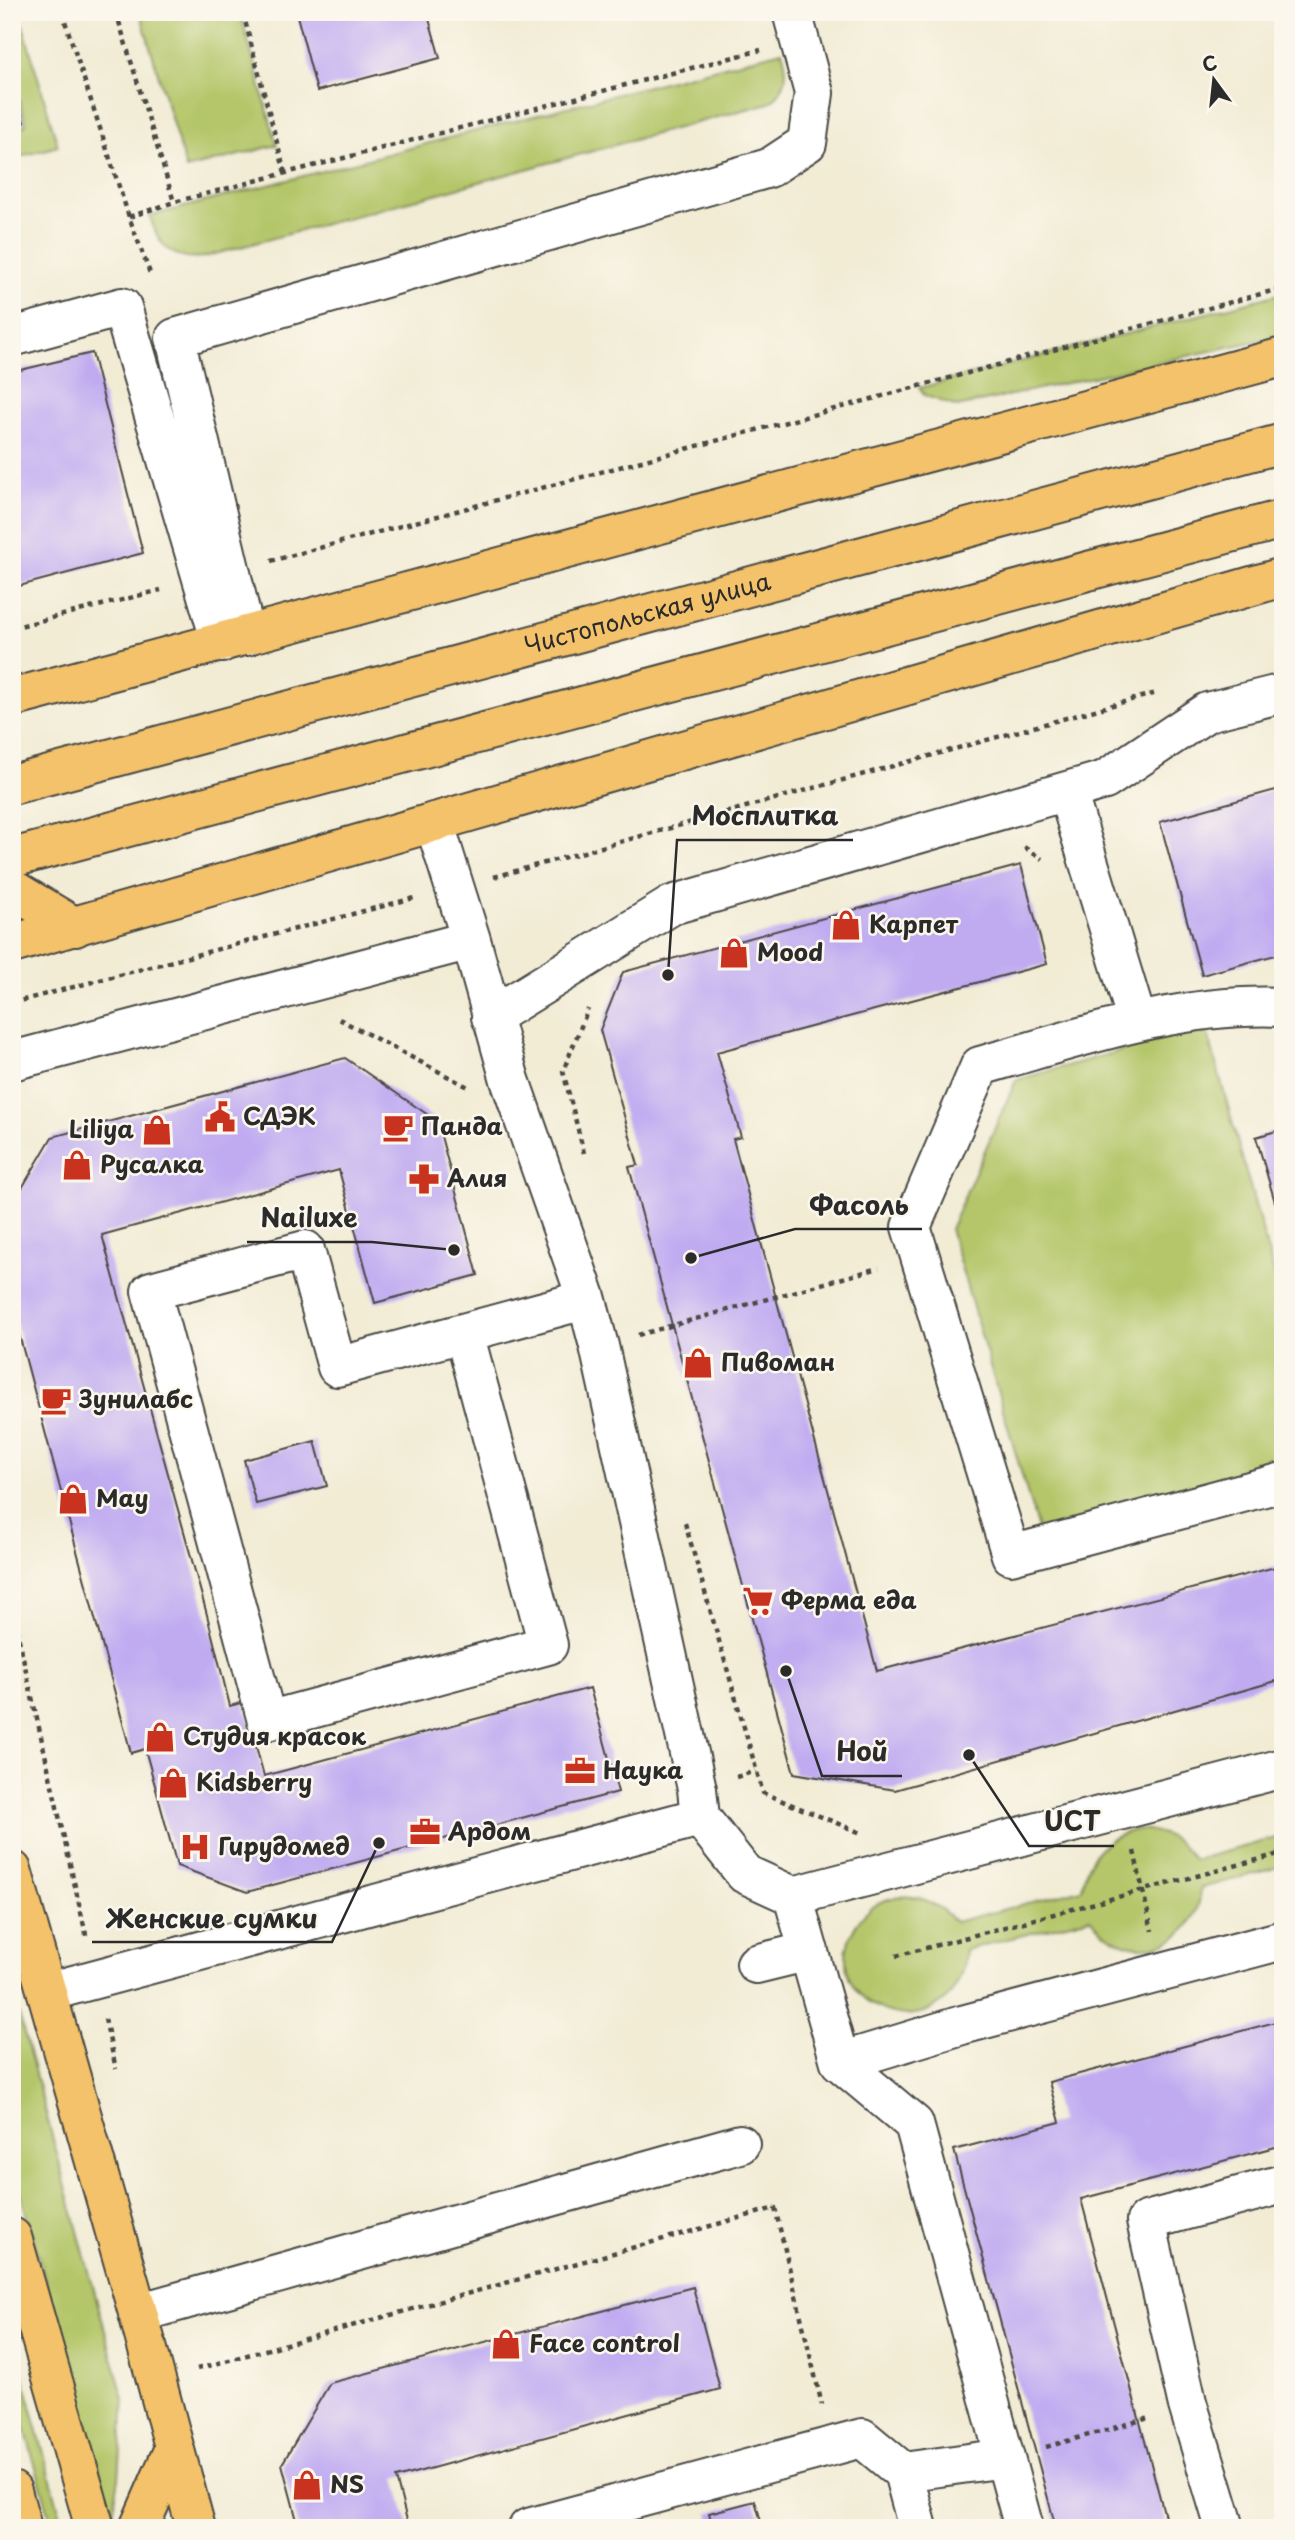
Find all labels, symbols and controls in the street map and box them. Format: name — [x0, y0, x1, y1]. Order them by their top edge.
north arrow — [1180, 46, 1250, 116]
text: С — [1199, 47, 1220, 78]
street label: Чистопольская улица — [520, 562, 774, 662]
callout: Мосплитка — [677, 793, 853, 840]
text: Мосплитка — [691, 795, 839, 834]
place label: Карпет — [869, 905, 959, 941]
shop icon: Карпет — [829, 908, 863, 942]
place label: Mood — [757, 933, 823, 969]
shop icon: Mood — [717, 936, 751, 970]
place label: СДЭК — [243, 1097, 316, 1133]
public building icon: СДЭК — [203, 1100, 237, 1134]
place label: Панда — [421, 1107, 504, 1143]
place label: Liliya — [69, 1110, 134, 1146]
cafe icon: Панда — [381, 1110, 415, 1144]
shop icon: Liliya — [140, 1113, 174, 1147]
place label: Русалка — [100, 1145, 204, 1181]
shop icon: Русалка — [60, 1148, 94, 1182]
place label: Алия — [446, 1159, 507, 1195]
pharmacy icon: Алия — [407, 1162, 441, 1196]
callout: Фасоль — [795, 1182, 922, 1229]
text: Фасоль — [809, 1185, 909, 1224]
callout: Nailuxe — [247, 1195, 372, 1242]
text: Nailuxe — [260, 1197, 358, 1236]
place label: Пивоман — [721, 1343, 835, 1379]
shop icon: Пивоман — [681, 1346, 715, 1380]
place label: Зунилабс — [78, 1380, 193, 1416]
cafe icon: Зунилабс — [39, 1383, 73, 1417]
place label: May — [96, 1479, 148, 1515]
shop icon: May — [56, 1482, 90, 1516]
place label: Ферма еда — [781, 1581, 918, 1617]
supermarket icon: Ферма еда — [741, 1584, 775, 1618]
place label: Студия красок — [183, 1717, 367, 1753]
shop icon: Студия красок — [143, 1720, 177, 1754]
callout: Ной — [822, 1729, 902, 1776]
text: Ной — [836, 1731, 888, 1770]
place label: Наука — [603, 1751, 684, 1787]
office icon: Наука — [563, 1754, 597, 1788]
place label: Kidsberry — [196, 1763, 312, 1799]
shop icon: Kidsberry — [156, 1766, 190, 1800]
callout: UCT — [1029, 1799, 1114, 1846]
text: UCT — [1044, 1801, 1101, 1840]
place label: Ардом — [447, 1812, 531, 1848]
office icon: Ардом — [408, 1815, 442, 1849]
place label: Гирудомед — [218, 1827, 350, 1863]
hospital icon: Гирудомед — [178, 1830, 212, 1864]
callout: Женские сумки — [92, 1895, 332, 1942]
text: Женские сумки — [105, 1898, 318, 1937]
place label: Face control — [529, 2324, 680, 2360]
shop icon: Face control — [489, 2327, 523, 2361]
place label: NS — [330, 2465, 364, 2501]
shop icon: NS — [290, 2468, 324, 2502]

